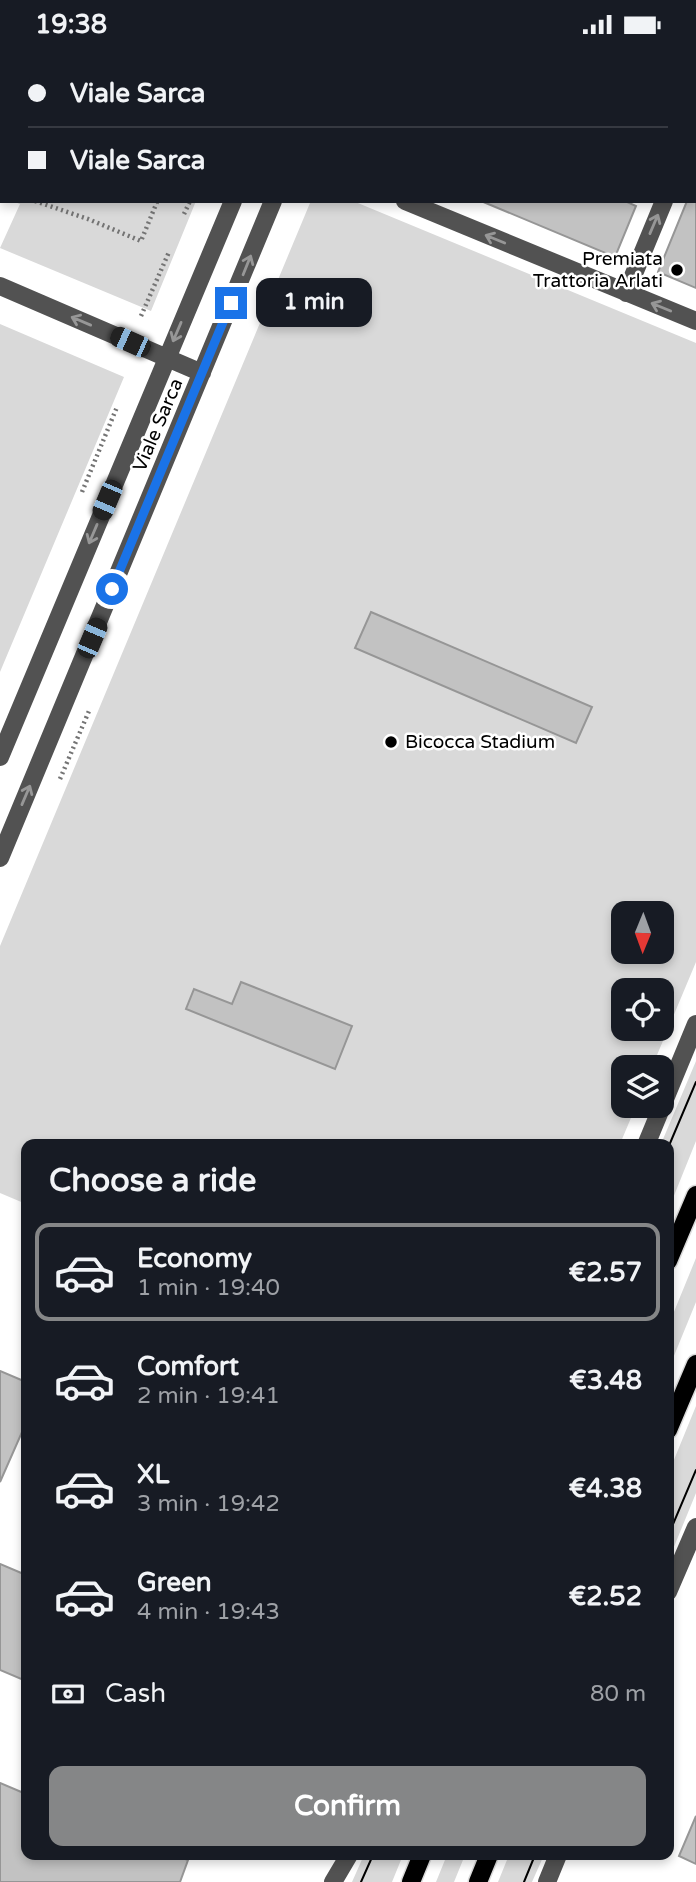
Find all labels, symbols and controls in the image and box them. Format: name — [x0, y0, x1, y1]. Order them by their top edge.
text: 19:38 — [35, 9, 107, 40]
text: Viale Sarca — [70, 78, 206, 109]
text: Viale Sarca — [70, 145, 206, 176]
one-way arrow — [649, 214, 662, 236]
one-way arrow — [485, 231, 506, 244]
place label: Premiata Trattoria Arlati — [533, 248, 663, 292]
one-way arrow — [241, 254, 254, 276]
marker: Premiata Trattoria Arlati — [669, 262, 685, 278]
callout: 1 min — [256, 279, 371, 327]
route end — [215, 287, 247, 319]
text: 1 min — [283, 288, 345, 316]
one-way arrow — [651, 300, 672, 313]
one-way arrow — [71, 314, 92, 327]
one-way arrow — [170, 320, 183, 342]
car — [107, 324, 154, 360]
street label: Viale Sarca — [129, 375, 187, 475]
car — [90, 477, 125, 523]
one-way arrow — [85, 523, 98, 544]
route start — [96, 573, 128, 605]
car — [75, 615, 110, 661]
place label: Bicocca Stadium — [405, 731, 555, 753]
marker: Bicocca Stadium — [383, 734, 399, 750]
one-way arrow — [21, 785, 34, 806]
north arrow — [611, 901, 674, 964]
map controls — [611, 901, 674, 1118]
button: locate — [611, 978, 674, 1041]
button: layers — [611, 1055, 674, 1118]
text: Choose a ride — [49, 1162, 256, 1200]
icon: car — [53, 1241, 116, 1304]
text: Economy — [137, 1243, 252, 1274]
text: €2.57 — [569, 1257, 642, 1288]
text: 1 min · 19:40 — [137, 1274, 280, 1302]
icon: car — [53, 1349, 116, 1412]
text: Comfort — [137, 1351, 239, 1382]
text: €3.48 — [569, 1365, 642, 1396]
text: 2 min · 19:41 — [137, 1382, 280, 1410]
icon: car — [53, 1457, 116, 1520]
text: XL — [137, 1459, 169, 1490]
text: €4.38 — [569, 1473, 642, 1504]
text: 3 min · 19:42 — [137, 1490, 280, 1518]
icon: car — [53, 1565, 116, 1628]
text: Green — [137, 1567, 212, 1598]
text: €2.52 — [569, 1581, 642, 1612]
text: 4 min · 19:43 — [137, 1598, 280, 1626]
icon: cash — [49, 1675, 87, 1713]
text: Cash — [105, 1678, 166, 1709]
text: 80 m — [590, 1680, 646, 1708]
button: Confirm — [49, 1766, 646, 1846]

